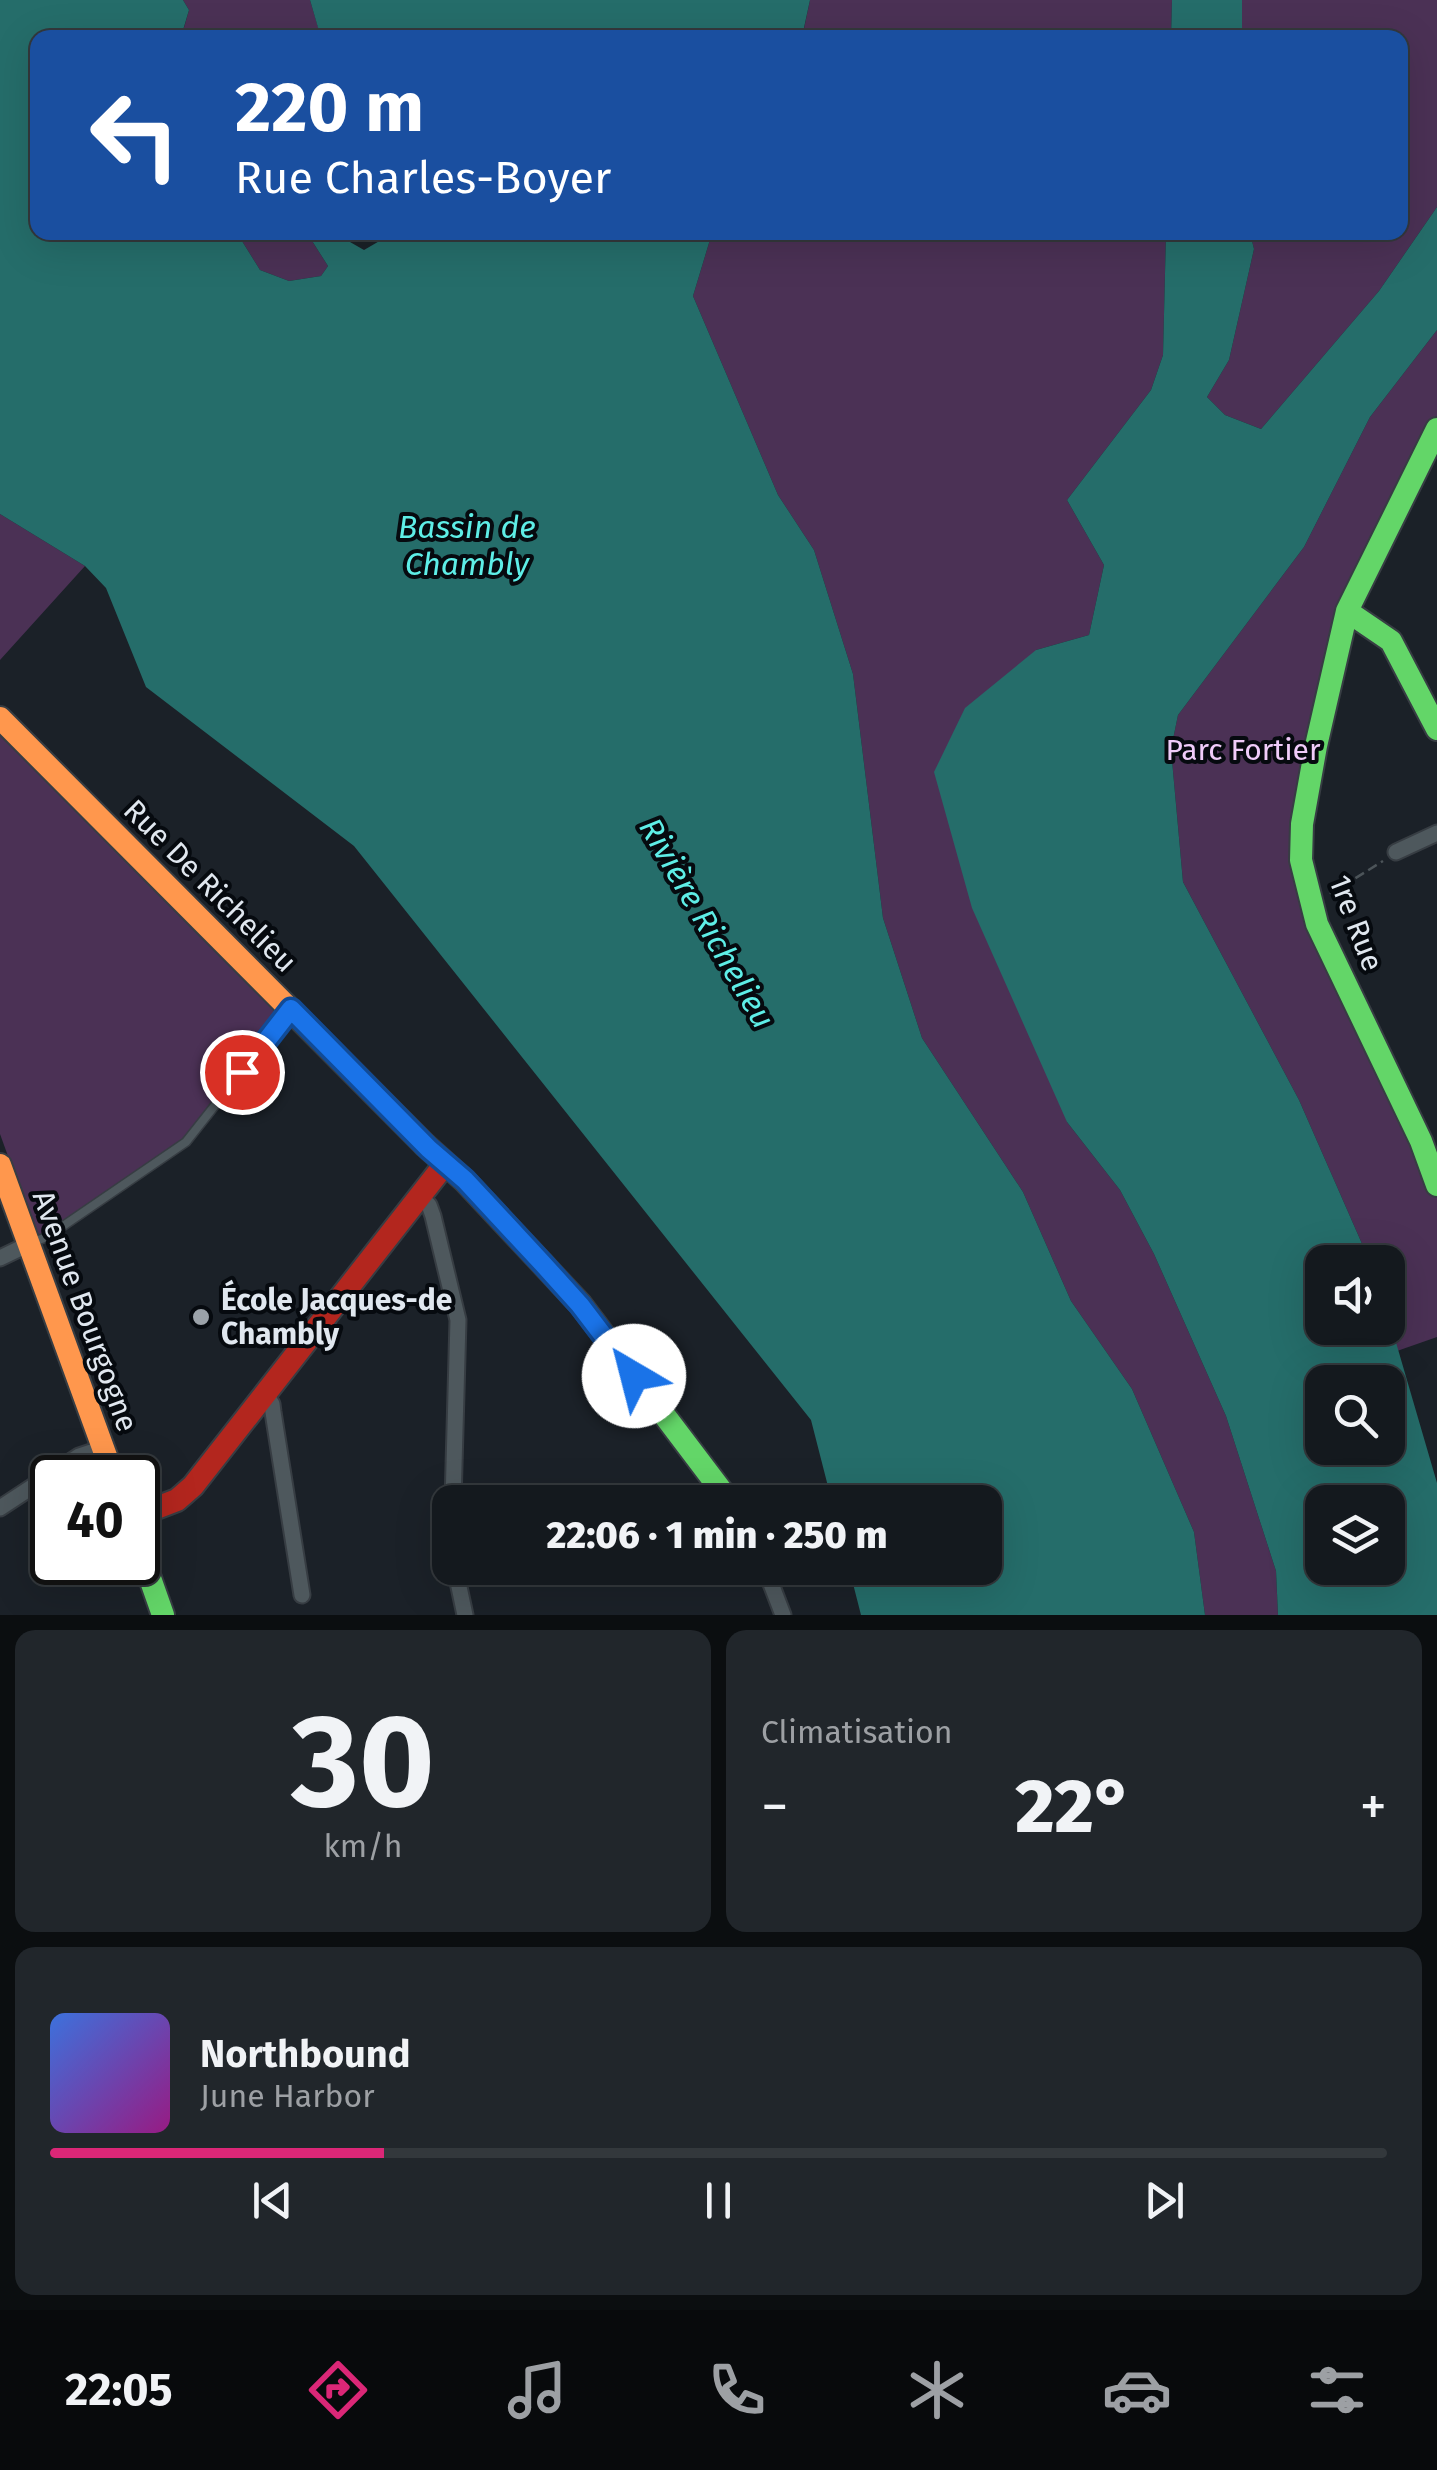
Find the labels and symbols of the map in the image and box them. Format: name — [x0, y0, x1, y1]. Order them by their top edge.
water label: Bassin de Chambly — [398, 508, 536, 583]
park label: Parc Fortier — [1165, 732, 1321, 768]
street label: Rue De Richelieu — [116, 792, 304, 980]
water label: Rivière Richelieu — [631, 811, 783, 1035]
street label: 1re Rue — [1321, 870, 1391, 976]
pin — [200, 1030, 285, 1115]
street label: Avenue Bourgogne — [25, 1185, 145, 1437]
place label: École Jacques-de Chambly — [221, 1279, 452, 1352]
marker: École Jacques-de Chambly — [190, 1306, 212, 1328]
position arrow — [582, 1324, 686, 1428]
speed limit sign: 40 — [30, 1455, 160, 1585]

